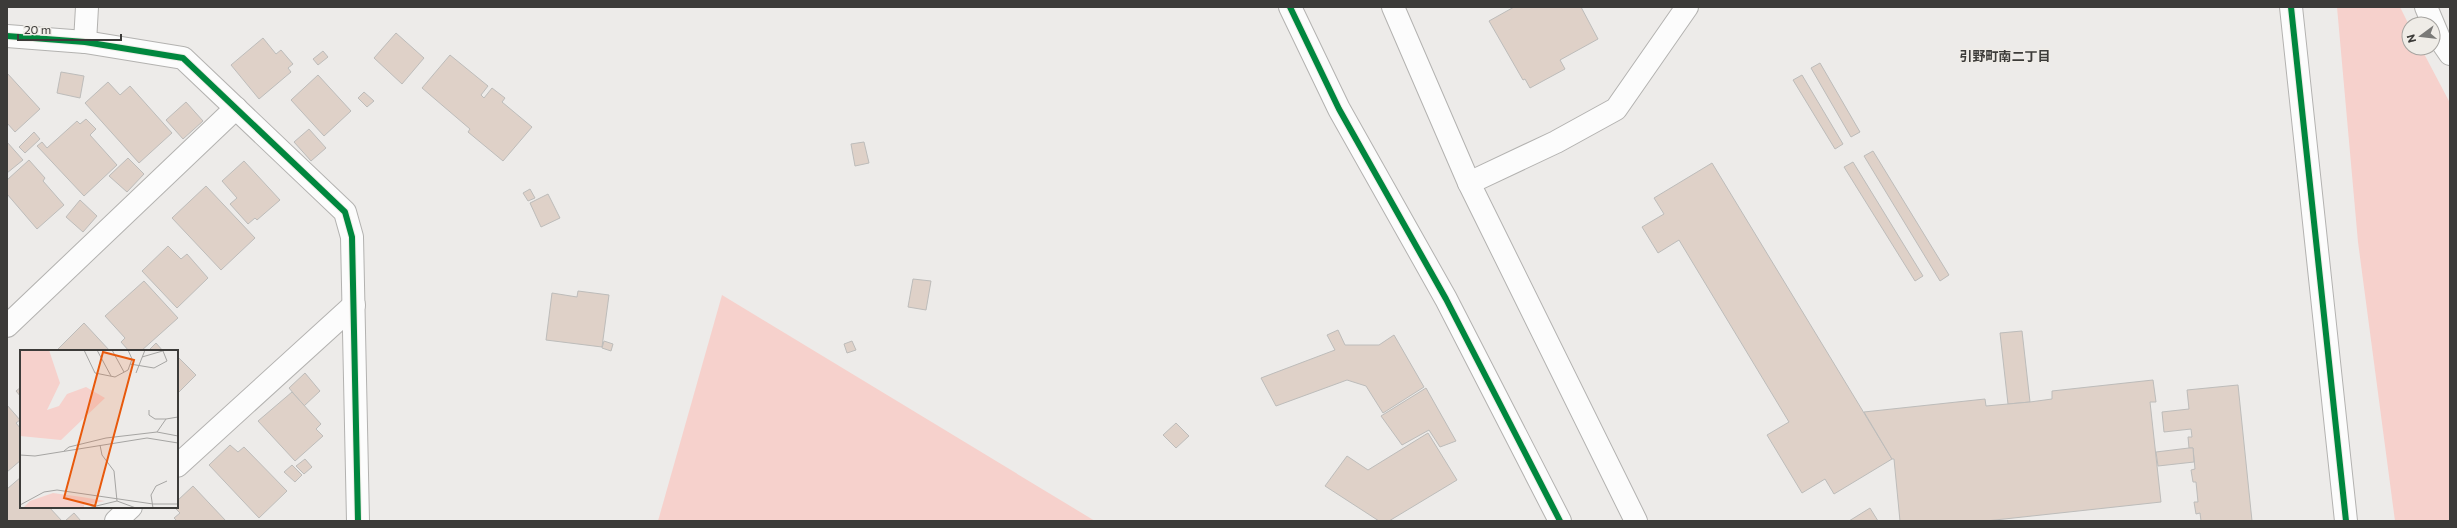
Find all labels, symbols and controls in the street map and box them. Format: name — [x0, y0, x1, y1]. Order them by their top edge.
scale bar — [18, 16, 121, 42]
north arrow — [2401, 16, 2441, 56]
text: 20 m — [24, 22, 51, 36]
text: N — [2404, 33, 2418, 44]
district label: 引野町南二丁目 — [1959, 48, 2051, 64]
inset map — [20, 350, 178, 508]

